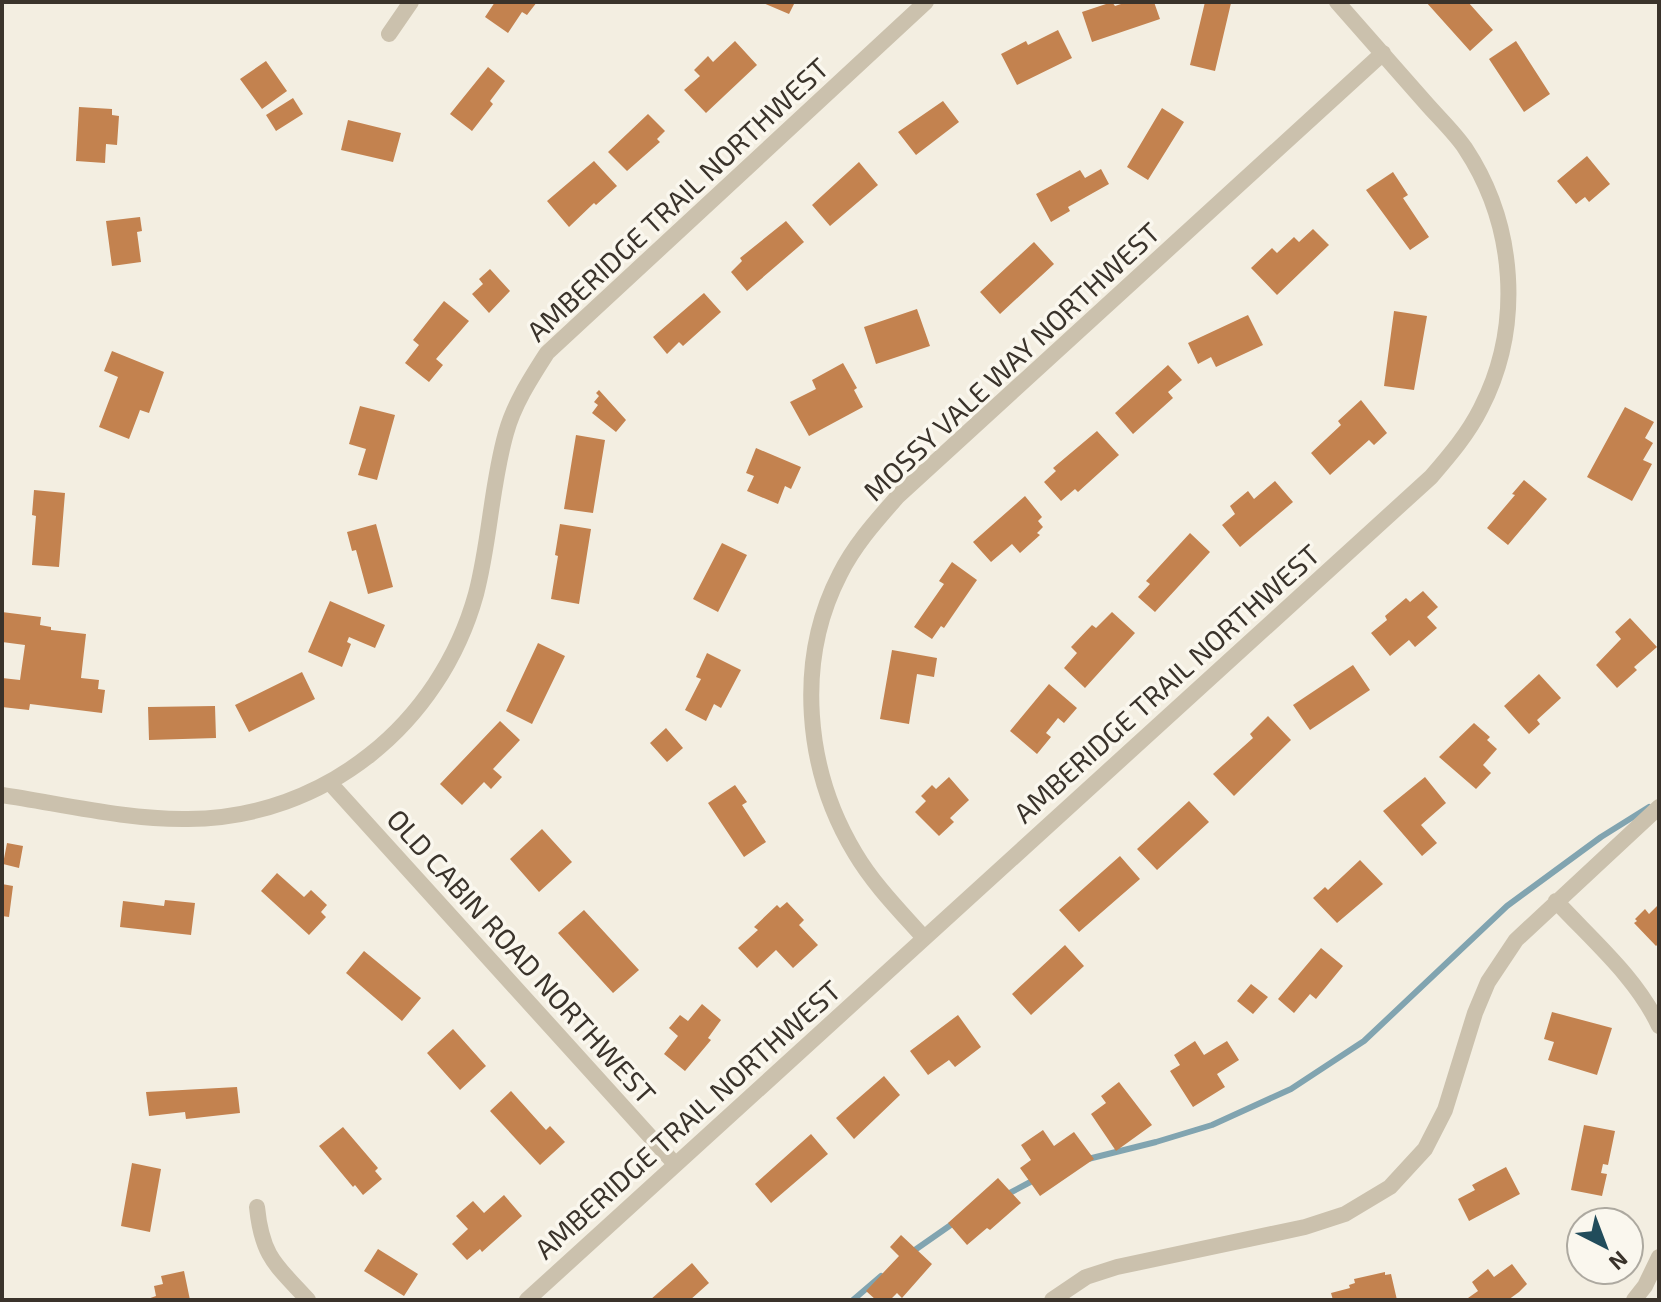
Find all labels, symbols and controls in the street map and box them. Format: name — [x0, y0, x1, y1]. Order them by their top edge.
street label: AMBERIDGE TRAIL NORTHWEST — [519, 50, 835, 348]
street label: MOSSY VALE WAY NORTHWEST — [856, 215, 1166, 507]
street label: AMBERIDGE TRAIL NORTHWEST — [1006, 537, 1326, 829]
street label: OLD CABIN ROAD NORTHWEST — [381, 802, 663, 1110]
street label: AMBERIDGE TRAIL NORTHWEST — [527, 973, 847, 1265]
north arrow — [1565, 1206, 1645, 1286]
text: N — [1604, 1247, 1634, 1277]

